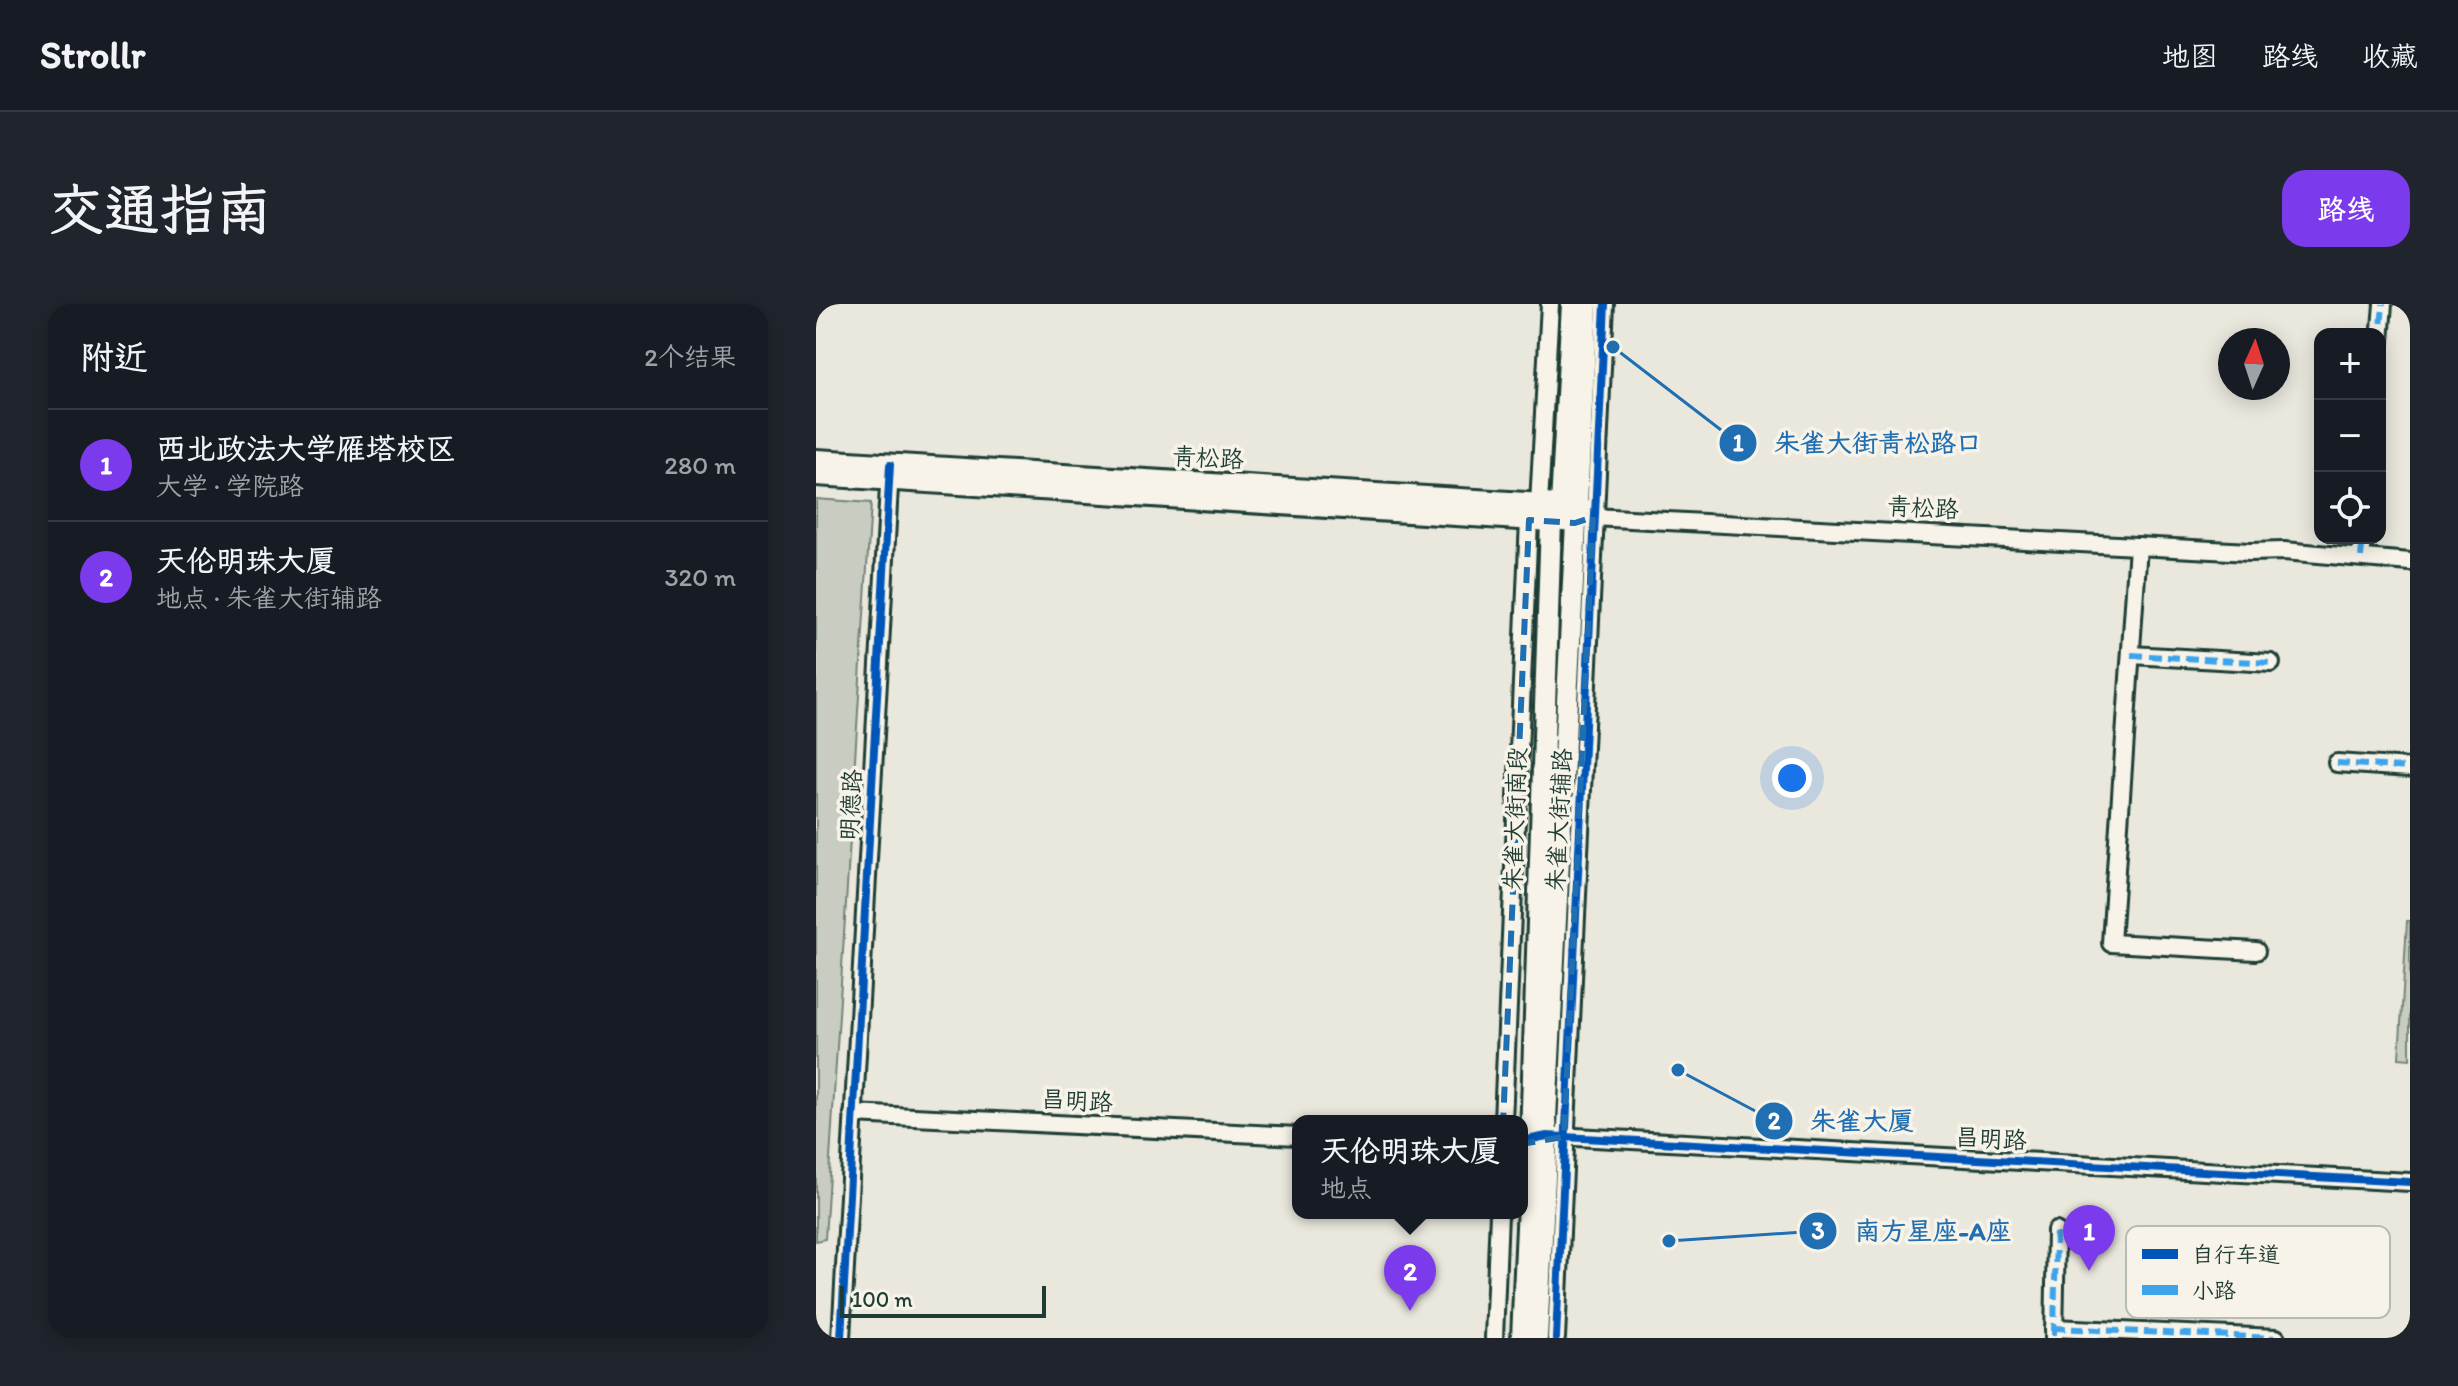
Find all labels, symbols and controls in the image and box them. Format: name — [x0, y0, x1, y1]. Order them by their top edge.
text: Strollr — [40, 32, 145, 78]
text: 地图 — [2162, 39, 2218, 73]
text: 路线 — [2262, 39, 2318, 73]
text: 收藏 — [2362, 39, 2418, 73]
button: 路线 — [2282, 170, 2410, 247]
text: 交通指南 — [48, 176, 272, 243]
north arrow — [2218, 328, 2290, 400]
map controls — [2314, 328, 2386, 544]
button: + — [2314, 328, 2386, 400]
text: 附近 — [80, 337, 148, 378]
text: 2个结果 — [644, 341, 736, 373]
button: − — [2314, 400, 2386, 472]
callout: 朱雀大街青松路口 — [1718, 418, 1998, 468]
text: 朱雀大街青松路口 — [1774, 427, 1982, 459]
text: 1 — [1732, 428, 1744, 457]
text: 西北政法大学雁塔校区 — [156, 430, 456, 467]
street label: 青松路 — [1171, 441, 1245, 474]
text: 1 — [100, 449, 112, 481]
text: 280 m — [664, 449, 736, 481]
text: 大学 · 学院路 — [156, 470, 304, 502]
button: locate — [2314, 472, 2386, 544]
street label: 青松路 — [1886, 491, 1960, 524]
text: 天伦明珠大厦 — [156, 542, 336, 579]
text: 2 — [99, 561, 113, 593]
text: 320 m — [664, 561, 736, 593]
text: 地点 · 朱雀大街辅路 — [156, 582, 382, 614]
street label: 朱雀大街南段 — [1497, 747, 1532, 891]
street label: 朱雀大街辅路 — [1540, 747, 1577, 893]
your location — [1772, 758, 1812, 798]
street label: 明德路 — [834, 768, 867, 842]
street label: 昌明路 — [1040, 1084, 1114, 1117]
callout: 朱雀大厦 — [1754, 1096, 1930, 1146]
text: 朱雀大厦 — [1810, 1105, 1914, 1137]
text: 2 — [1768, 1106, 1781, 1135]
popup — [1292, 1115, 1528, 1219]
street label: 昌明路 — [1954, 1122, 2028, 1155]
text: 天伦明珠大厦 — [1320, 1132, 1500, 1169]
text: 地点 — [1320, 1172, 1372, 1204]
pin: 1 — [2063, 1205, 2115, 1271]
callout: 南方星座-A座 — [1798, 1206, 2028, 1256]
text: 南方星座-A座 — [1854, 1215, 2012, 1247]
text: 3 — [1811, 1216, 1825, 1245]
legend — [2126, 1226, 2390, 1318]
text: 自行车道 — [2192, 1241, 2280, 1268]
pin: 2 — [1384, 1245, 1436, 1311]
text: 小路 — [2192, 1277, 2236, 1304]
scale bar — [840, 1282, 1046, 1318]
text: 100 m — [852, 1286, 913, 1313]

